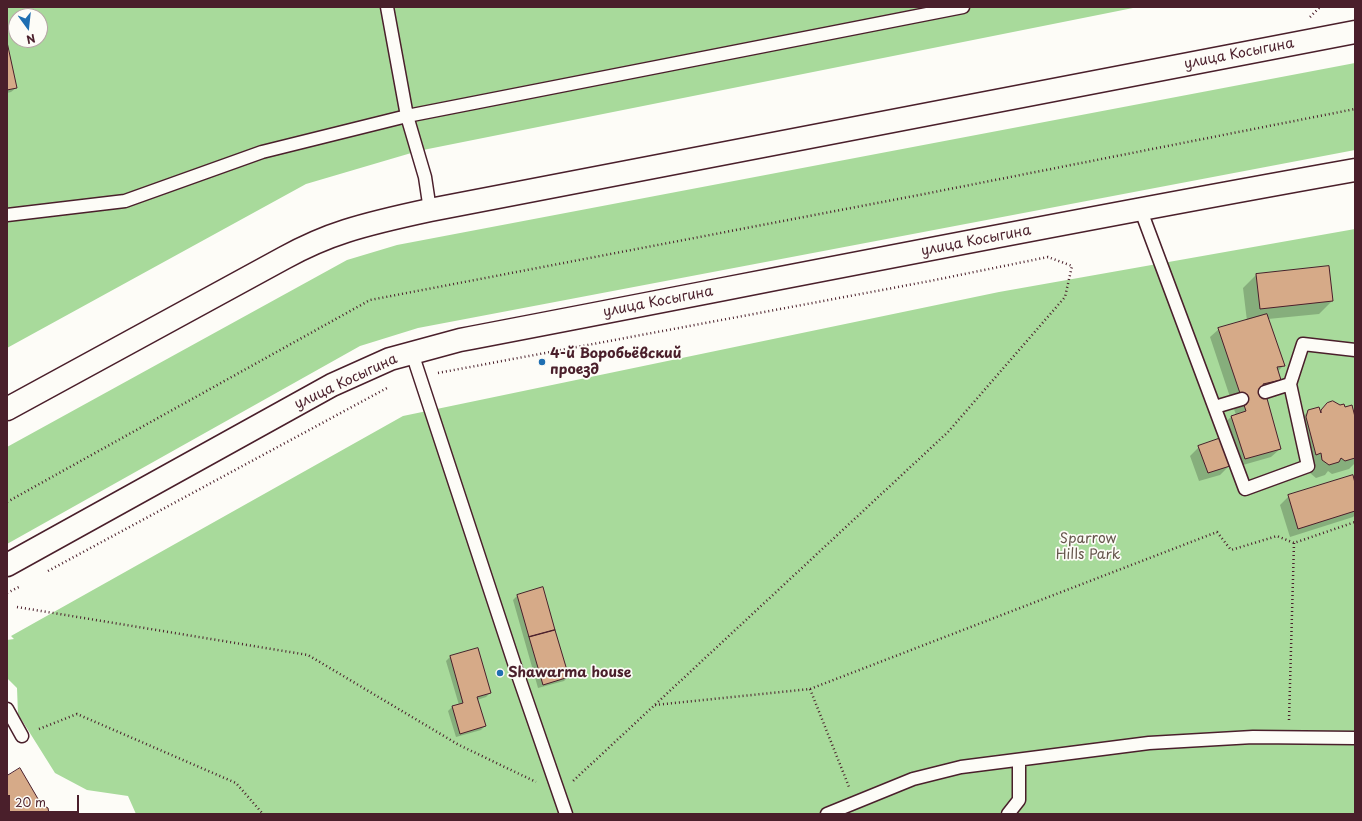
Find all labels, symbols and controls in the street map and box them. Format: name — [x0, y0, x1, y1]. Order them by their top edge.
north arrow — [8, 8, 48, 48]
text: N — [25, 30, 37, 48]
street label: улица Косыгина — [1183, 35, 1295, 73]
street label: улица Косыгина — [920, 222, 1032, 260]
street label: улица Косыгина — [602, 283, 714, 321]
place label: 4-й Воробьёвский проезд — [550, 346, 681, 378]
street label: улица Косыгина — [292, 351, 400, 413]
marker: 4-й Воробьёвский проезд — [537, 357, 547, 367]
park label: Sparrow Hills Park — [1056, 531, 1120, 564]
place label: Shawarma house — [508, 665, 631, 681]
marker: Shawarma house — [495, 668, 505, 678]
scale bar — [10, 787, 81, 813]
text: 20 m — [15, 793, 46, 811]

